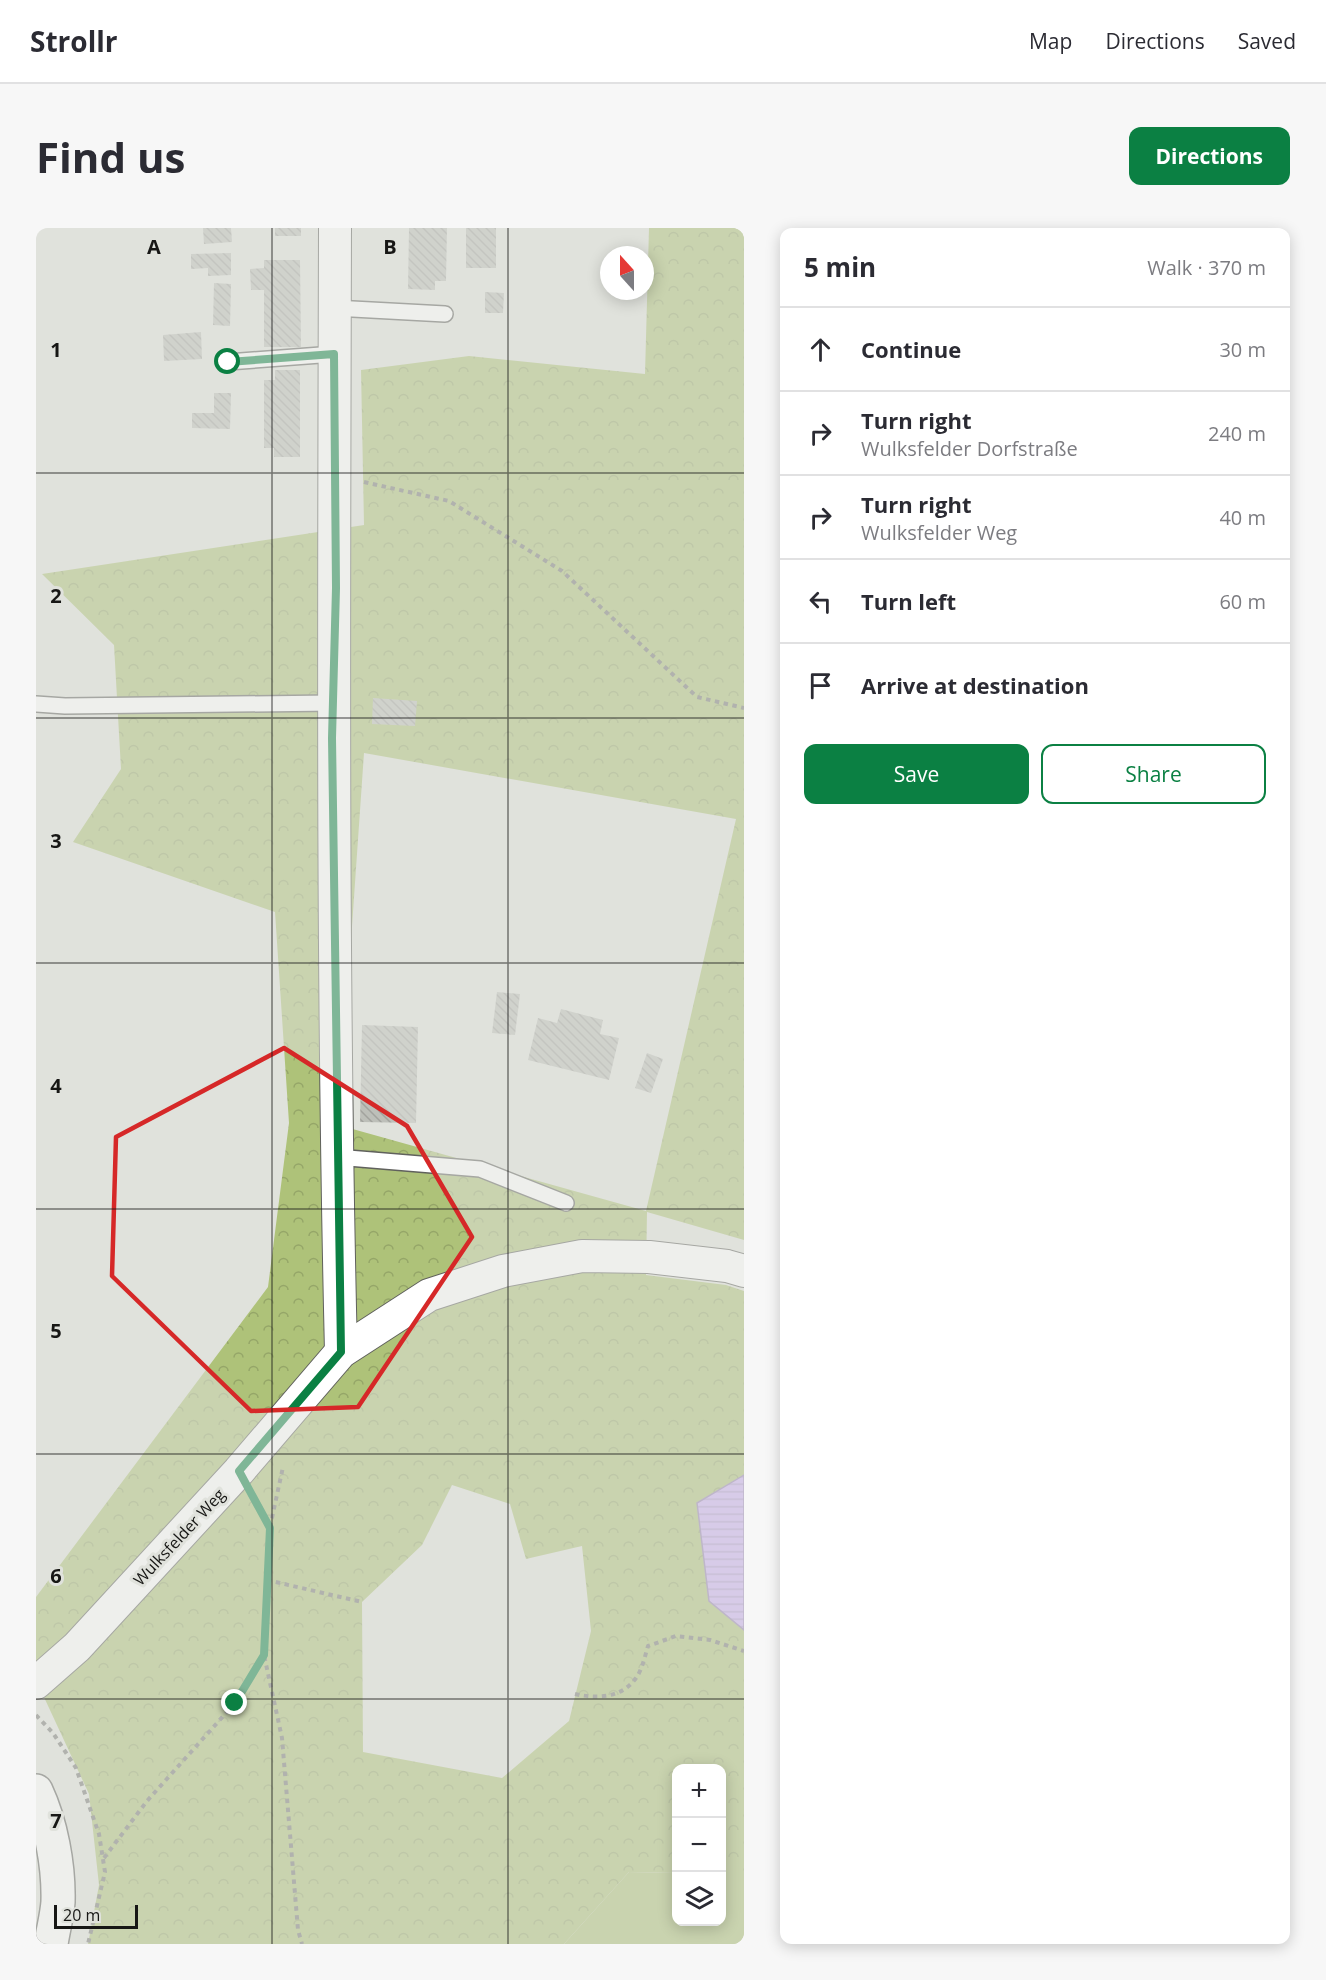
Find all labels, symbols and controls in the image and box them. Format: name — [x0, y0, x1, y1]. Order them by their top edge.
text: Strollr — [30, 22, 117, 60]
text: Map — [1029, 27, 1072, 55]
text: Directions — [1105, 27, 1205, 55]
text: Saved — [1238, 27, 1296, 55]
button: Directions — [1129, 127, 1290, 185]
text: Find us — [36, 128, 185, 185]
text: A — [147, 233, 161, 260]
text: B — [383, 233, 397, 260]
north arrow — [600, 246, 654, 300]
text: 5 min — [804, 249, 876, 285]
text: Walk · 370 m — [1147, 254, 1266, 281]
icon: ahead — [804, 333, 837, 366]
text: Continue — [861, 334, 961, 364]
text: 1 — [50, 336, 62, 363]
text: 30 m — [1219, 336, 1266, 363]
route start — [214, 348, 240, 374]
text: Turn right — [861, 405, 972, 435]
icon: right — [804, 417, 837, 450]
text: 240 m — [1208, 420, 1266, 447]
text: Wulksfelder Dorfstraße — [861, 435, 1078, 462]
text: Turn right — [861, 489, 972, 519]
icon: right — [804, 501, 837, 534]
text: 40 m — [1219, 504, 1266, 531]
text: Wulksfelder Weg — [861, 519, 1017, 546]
text: 2 — [50, 582, 62, 609]
icon: left — [804, 585, 837, 618]
text: Turn left — [861, 586, 956, 616]
text: 60 m — [1219, 588, 1266, 615]
icon: arrive — [804, 669, 837, 702]
text: Arrive at destination — [861, 670, 1089, 700]
button: Save — [804, 744, 1029, 804]
button: Share — [1041, 744, 1266, 804]
text: 3 — [50, 827, 62, 854]
text: 4 — [50, 1072, 62, 1099]
text: 5 — [50, 1317, 62, 1344]
street label: Wulksfelder Weg — [128, 1484, 230, 1590]
text: 6 — [50, 1562, 62, 1589]
route end — [221, 1689, 247, 1715]
map controls — [672, 1764, 726, 1926]
button: + — [672, 1764, 726, 1818]
text: 7 — [50, 1807, 62, 1834]
button: − — [672, 1818, 726, 1872]
button: layers — [672, 1872, 726, 1926]
scale bar — [54, 1902, 138, 1930]
text: 20 m — [63, 1904, 100, 1926]

